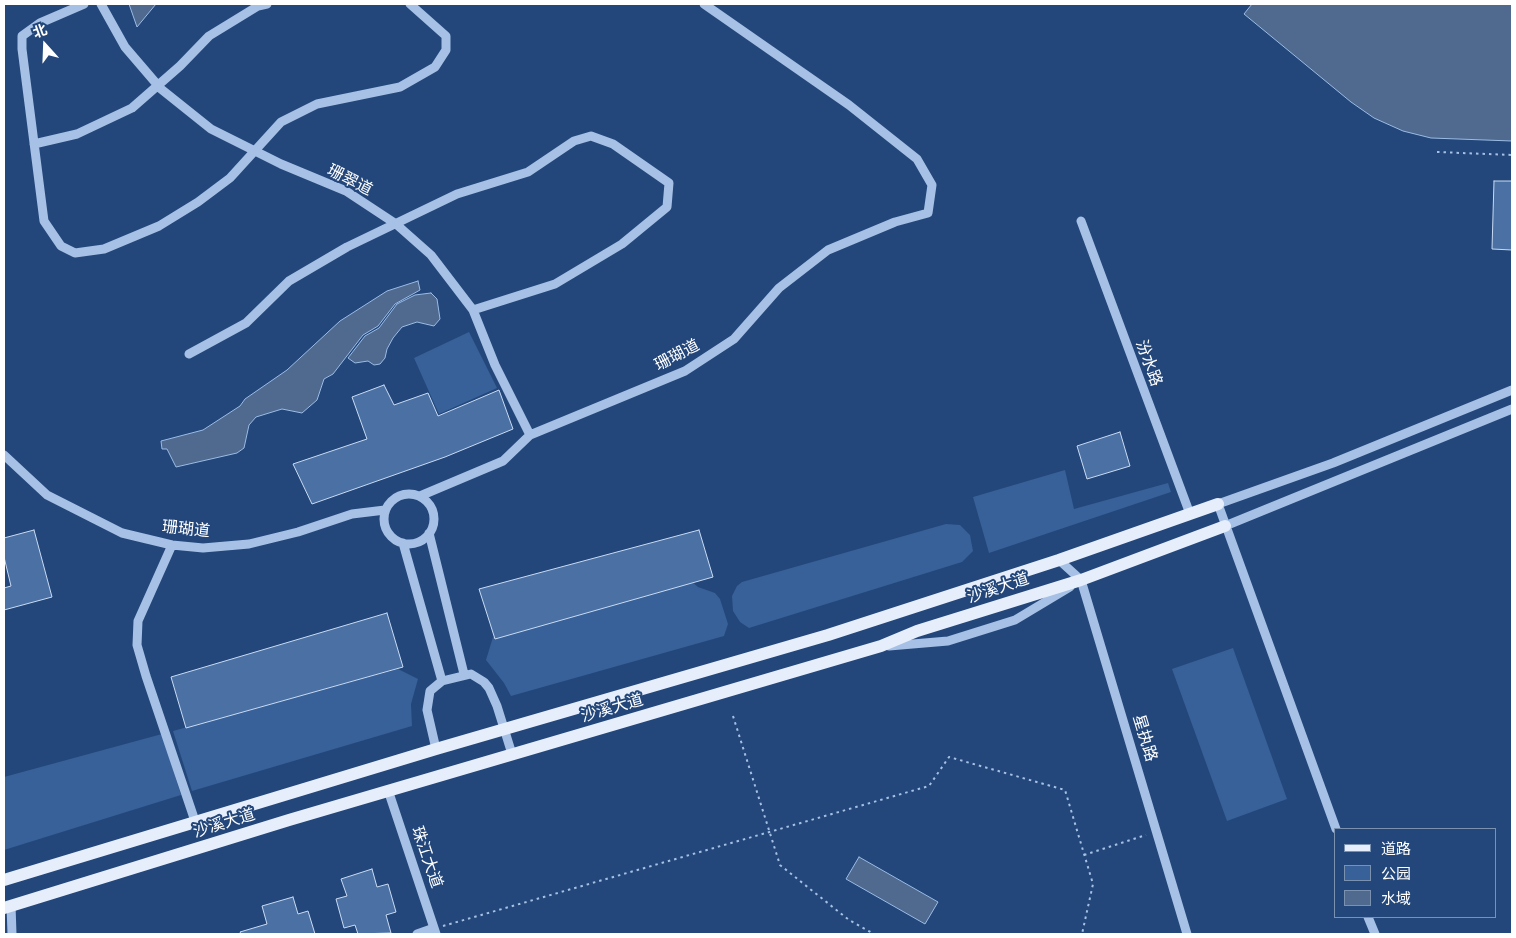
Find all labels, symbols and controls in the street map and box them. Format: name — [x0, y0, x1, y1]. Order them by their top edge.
north arrow — [20, 20, 70, 70]
text: 北 — [30, 20, 49, 41]
street label: 珊翠道 — [324, 161, 376, 199]
street label: 珊瑚道 — [651, 335, 703, 375]
street label: 汾水路 — [1132, 337, 1166, 389]
street label: 珊瑚道 — [161, 517, 211, 541]
street label: 沙溪大道 — [965, 569, 1031, 607]
street label: 沙溪大道 — [579, 690, 645, 726]
street label: 星执路 — [1129, 712, 1161, 764]
street label: 沙溪大道 — [191, 804, 257, 842]
street label: 珠江大道 — [408, 824, 446, 890]
legend — [1334, 828, 1496, 918]
text: 道路 — [1381, 839, 1411, 857]
text: 公园 — [1381, 864, 1411, 882]
text: 水域 — [1381, 889, 1411, 907]

